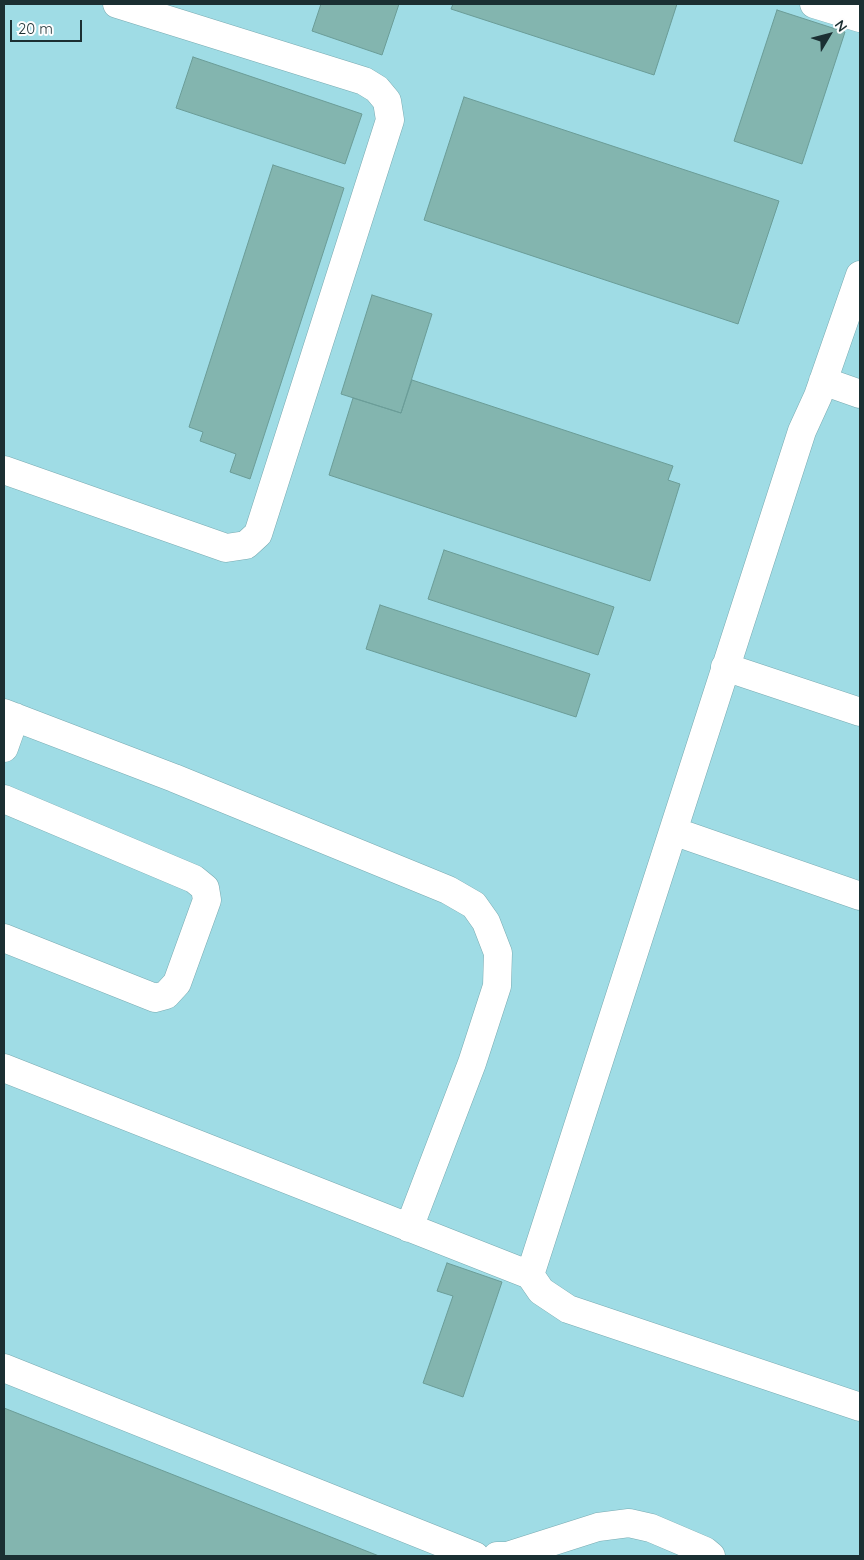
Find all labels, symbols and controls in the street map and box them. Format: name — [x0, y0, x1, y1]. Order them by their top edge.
scale bar — [12, 10, 85, 42]
north arrow — [804, 10, 854, 60]
text: N — [831, 16, 851, 35]
text: 20 m — [18, 19, 53, 38]

